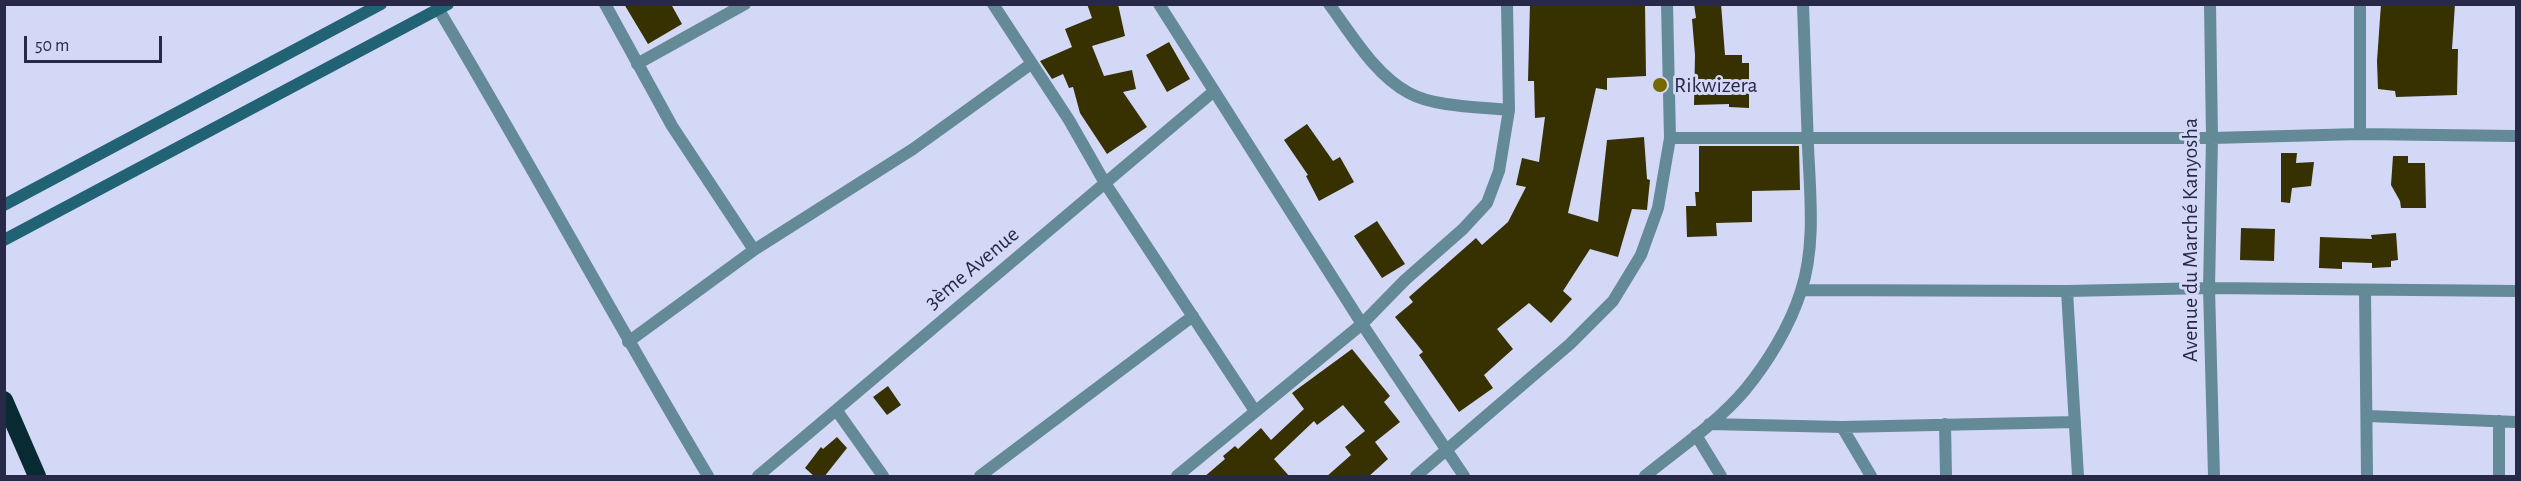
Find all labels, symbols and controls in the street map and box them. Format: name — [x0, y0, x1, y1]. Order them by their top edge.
scale bar — [27, 24, 165, 62]
text: 50 m — [35, 37, 69, 55]
place label: Rikwizera — [1674, 72, 1758, 98]
marker: Rikwizera — [1651, 76, 1669, 94]
street label: Avenue du Marché Kanyosha — [2177, 118, 2203, 362]
street label: 3ème Avenue — [920, 221, 1024, 315]

